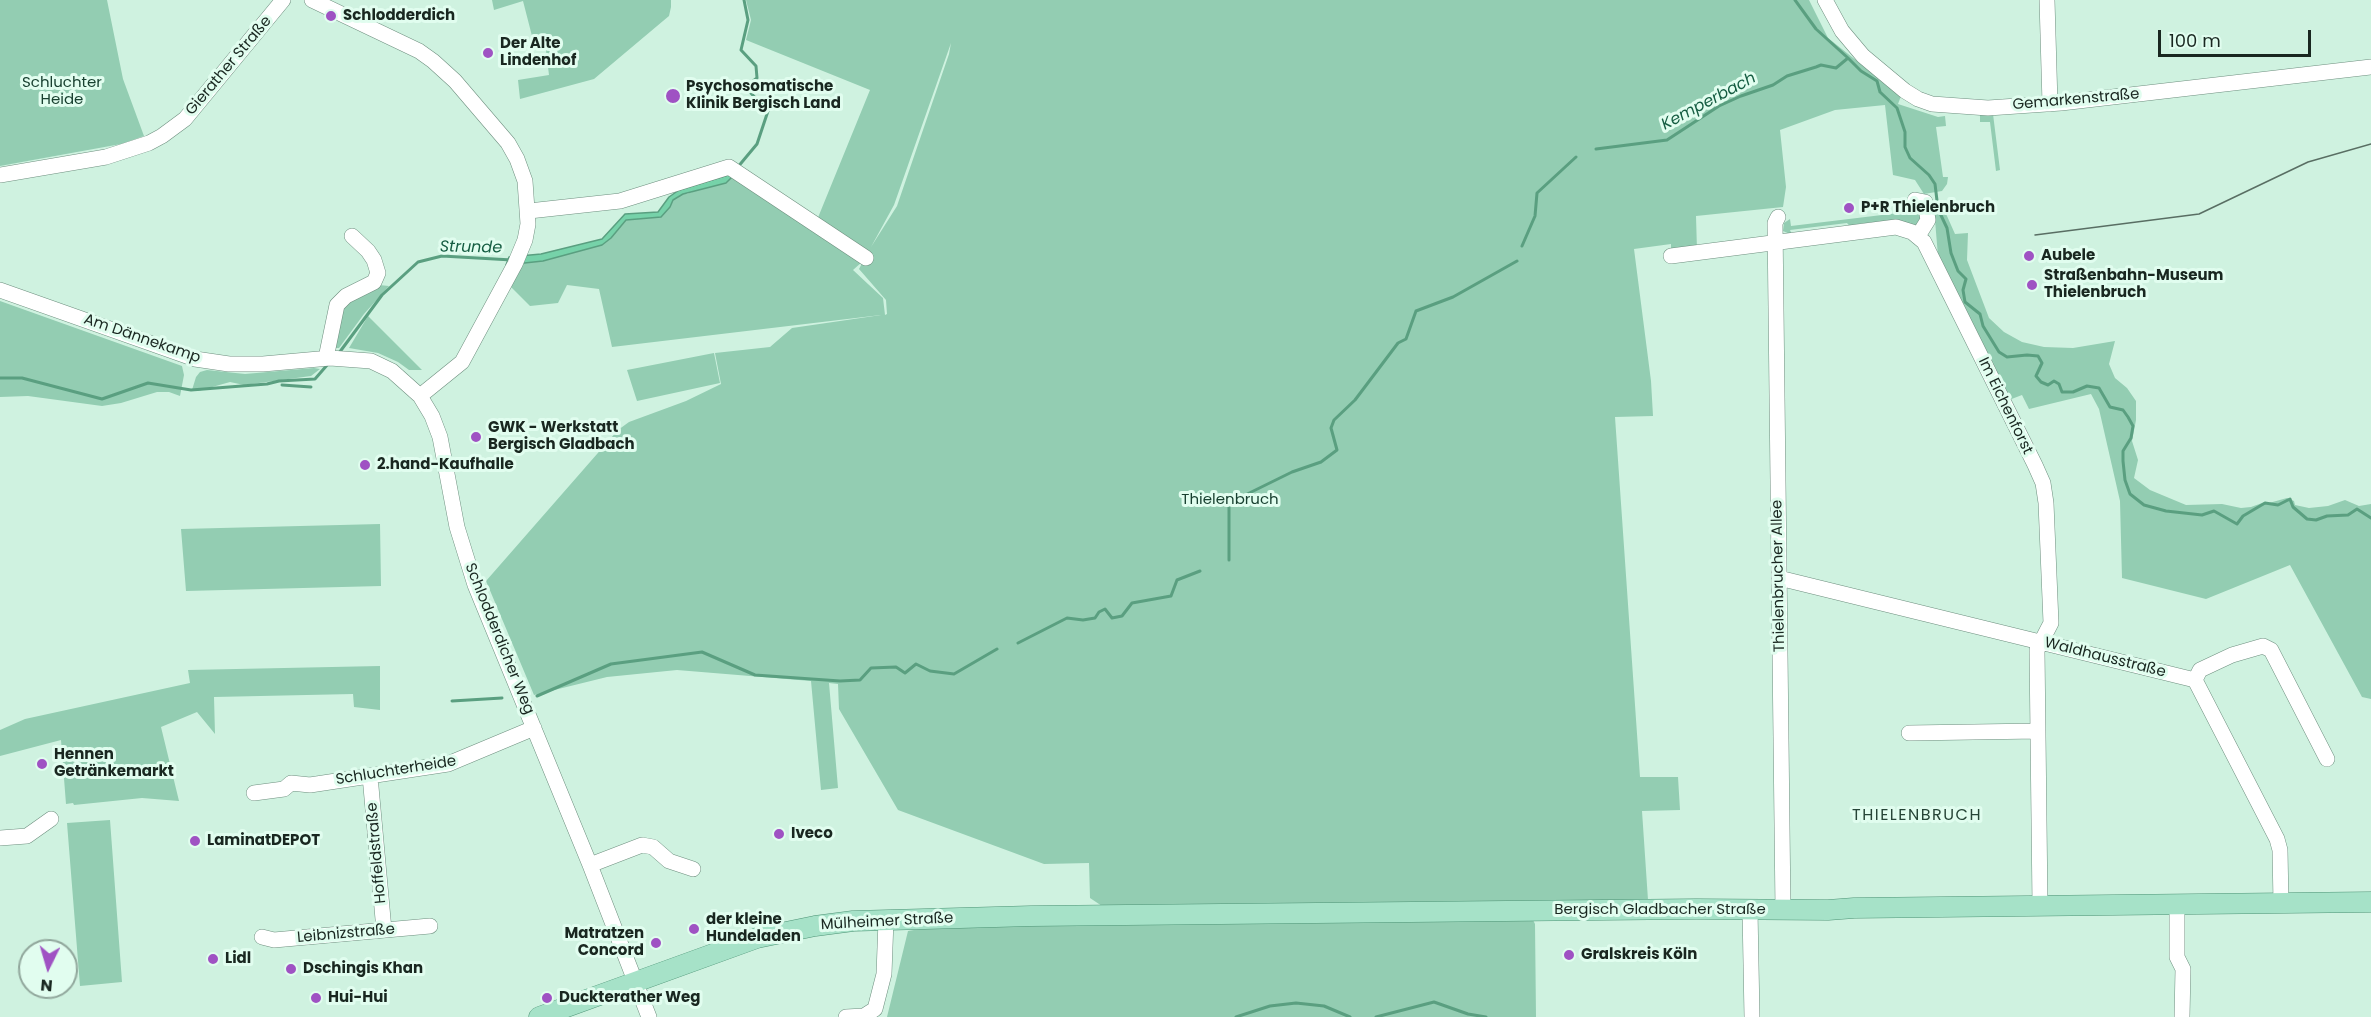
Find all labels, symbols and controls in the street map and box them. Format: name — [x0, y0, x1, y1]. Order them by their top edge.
place label: Schlodderdich — [343, 7, 455, 25]
marker: Schlodderdich — [324, 9, 338, 23]
street label: Gierather Straße — [182, 13, 276, 119]
scale bar — [2161, 18, 2314, 56]
text: 100 m — [2169, 28, 2221, 53]
place label: Der Alte Lindenhof — [500, 35, 576, 70]
marker: Der Alte Lindenhof — [481, 46, 495, 60]
water label: Kemperbach — [1658, 69, 1760, 135]
park label: Schluchter Heide — [22, 74, 102, 109]
place label: Psychosomatische Klinik Bergisch Land — [686, 78, 841, 113]
street label: Gemarkenstraße — [2012, 85, 2140, 115]
marker: Psychosomatische Klinik Bergisch Land — [664, 87, 682, 105]
place label: P+R Thielenbruch — [1861, 199, 1995, 217]
marker: P+R Thielenbruch — [1842, 201, 1856, 215]
water label: Strunde — [440, 238, 502, 258]
place label: Aubele — [2041, 247, 2095, 265]
marker: Aubele — [2022, 249, 2036, 263]
place label: Straßenbahn-Museum Thielenbruch — [2044, 267, 2223, 302]
marker: Straßenbahn-Museum Thielenbruch — [2025, 278, 2039, 292]
street label: Am Dännekamp — [81, 311, 203, 367]
street label: Im Eichenforst — [1974, 355, 2036, 457]
place label: GWK - Werkstatt Bergisch Gladbach — [488, 419, 635, 454]
marker: GWK - Werkstatt Bergisch Gladbach — [469, 430, 483, 444]
place label: 2.hand-Kaufhalle — [377, 456, 514, 474]
marker: 2.hand-Kaufhalle — [358, 458, 372, 472]
park label: Thielenbruch — [1181, 491, 1279, 509]
street label: Thielenbrucher Allee — [1769, 500, 1789, 652]
street label: Schlodderdicher Weg — [460, 561, 538, 717]
street label: Waldhausstraße — [2043, 634, 2167, 682]
place label: Hennen Getränkemarkt — [54, 746, 174, 781]
street label: Schluchterheide — [334, 753, 458, 789]
marker: Hennen Getränkemarkt — [35, 757, 49, 771]
street label: Hoffeldstraße — [364, 802, 390, 904]
district label: THIELENBRUCH — [1852, 806, 1982, 826]
place label: Iveco — [791, 825, 833, 843]
marker: Iveco — [772, 827, 786, 841]
place label: LaminatDEPOT — [207, 832, 320, 850]
marker: LaminatDEPOT — [188, 834, 202, 848]
street label: Bergisch Gladbacher Straße — [1554, 901, 1766, 919]
street label: Mülheimer Straße — [820, 910, 954, 934]
place label: der kleine Hundeladen — [706, 911, 801, 946]
street label: Leibnizstraße — [296, 921, 396, 947]
marker: der kleine Hundeladen — [687, 922, 701, 936]
place label: Matratzen Concord — [564, 925, 644, 960]
marker: Matratzen Concord — [649, 936, 663, 950]
north arrow — [18, 939, 78, 999]
place label: Gralskreis Köln — [1581, 946, 1697, 964]
marker: Gralskreis Köln — [1562, 948, 1576, 962]
place label: Lidl — [225, 950, 251, 968]
marker: Lidl — [206, 952, 220, 966]
place label: Dschingis Khan — [303, 960, 423, 978]
marker: Dschingis Khan — [284, 962, 298, 976]
text: N — [40, 973, 54, 997]
place label: Hui-Hui — [328, 989, 388, 1007]
place label: Duckterather Weg — [559, 989, 701, 1007]
marker: Hui-Hui — [309, 991, 323, 1005]
marker: Duckterather Weg — [540, 991, 554, 1005]

